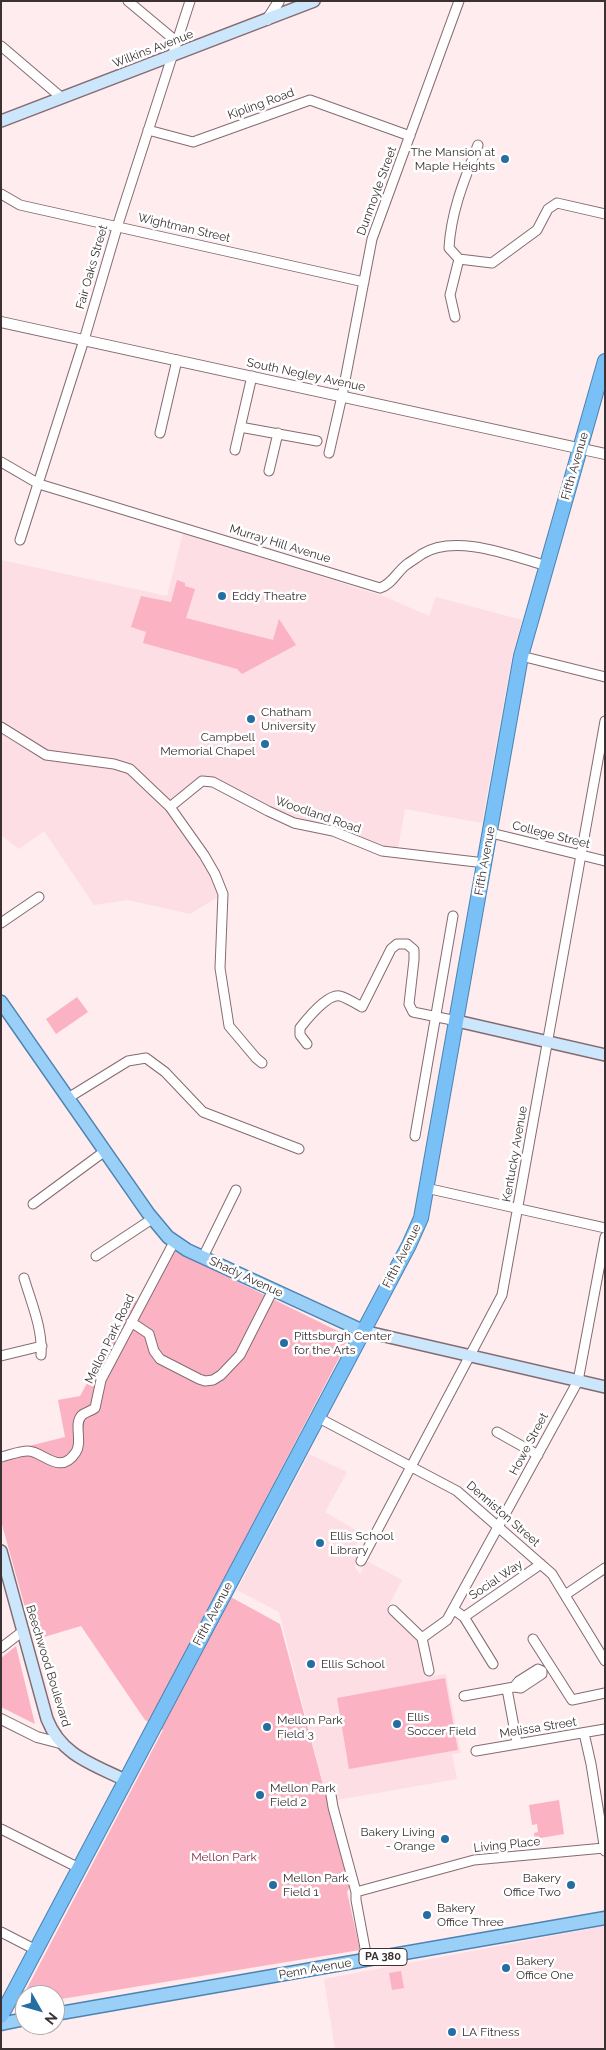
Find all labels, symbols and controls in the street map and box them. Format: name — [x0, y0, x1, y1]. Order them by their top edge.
street label: Wilkins Avenue — [111, 27, 195, 71]
street label: Kipling Road — [226, 85, 296, 123]
street label: Dunmoyle Street — [354, 144, 400, 238]
place label: The Mansion at Maple Heights — [410, 145, 495, 173]
marker: The Mansion at Maple Heights — [499, 153, 511, 165]
street label: Wightman Street — [136, 210, 232, 246]
street label: Fair Oaks Street — [73, 223, 111, 311]
street label: South Negley Avenue — [245, 355, 367, 395]
street label: Fifth Avenue — [558, 430, 592, 502]
street label: Murray Hill Avenue — [228, 522, 332, 566]
place label: Eddy Theatre — [232, 589, 307, 603]
marker: Eddy Theatre — [216, 590, 228, 602]
place label: Chatham University — [261, 705, 316, 733]
marker: Chatham University — [245, 713, 257, 725]
place label: Campbell Memorial Chapel — [160, 730, 255, 758]
marker: Campbell Memorial Chapel — [259, 738, 271, 750]
street label: Woodland Road — [273, 794, 363, 836]
street label: College Street — [511, 818, 591, 852]
street label: Fifth Avenue — [472, 825, 498, 897]
street label: Kentucky Avenue — [499, 1105, 531, 1203]
street label: Fifth Avenue — [380, 1222, 424, 1290]
street label: Shady Avenue — [207, 1254, 285, 1300]
street label: Mellon Park Road — [82, 1292, 138, 1386]
place label: Pittsburgh Center for the Arts — [294, 1329, 391, 1357]
marker: Pittsburgh Center for the Arts — [278, 1337, 290, 1349]
street label: Howe Street — [507, 1410, 551, 1478]
street label: Denniston Street — [463, 1478, 543, 1550]
place label: Ellis School Library — [330, 1529, 394, 1557]
marker: Ellis School Library — [314, 1537, 326, 1549]
street label: Social Way — [467, 1557, 525, 1603]
street label: Fifth Avenue — [190, 1580, 236, 1648]
street label: Beechwood Boulevard — [23, 1603, 73, 1729]
place label: Ellis School — [321, 1657, 385, 1671]
marker: Ellis School — [305, 1658, 317, 1670]
place label: Ellis Soccer Field — [407, 1710, 476, 1738]
place label: Mellon Park Field 3 — [277, 1713, 343, 1741]
street label: Melissa Street — [498, 1715, 578, 1741]
marker: Ellis Soccer Field — [391, 1718, 403, 1730]
marker: Mellon Park Field 3 — [261, 1721, 273, 1733]
place label: Mellon Park Field 2 — [270, 1781, 336, 1809]
marker: Mellon Park Field 2 — [254, 1789, 266, 1801]
place label: Bakery Living - Orange — [361, 1825, 435, 1853]
marker: Bakery Living - Orange — [439, 1833, 451, 1845]
street label: Living Place — [473, 1834, 541, 1856]
park label: Mellon Park — [191, 1850, 257, 1864]
place label: Mellon Park Field 1 — [283, 1871, 349, 1899]
place label: Bakery Office Two — [504, 1871, 561, 1899]
marker: Mellon Park Field 1 — [267, 1879, 279, 1891]
marker: Bakery Office Two — [565, 1879, 577, 1891]
place label: Bakery Office Three — [437, 1901, 504, 1929]
marker: Bakery Office Three — [421, 1909, 433, 1921]
road number: PA 380 — [359, 1948, 407, 1965]
place label: Bakery Office One — [516, 1954, 573, 1982]
street label: Penn Avenue — [278, 1956, 352, 1982]
marker: Bakery Office One — [500, 1962, 512, 1974]
north arrow — [15, 1985, 65, 2035]
text: N — [41, 2009, 61, 2028]
place label: LA Fitness — [462, 2025, 520, 2039]
marker: LA Fitness — [446, 2026, 458, 2038]

